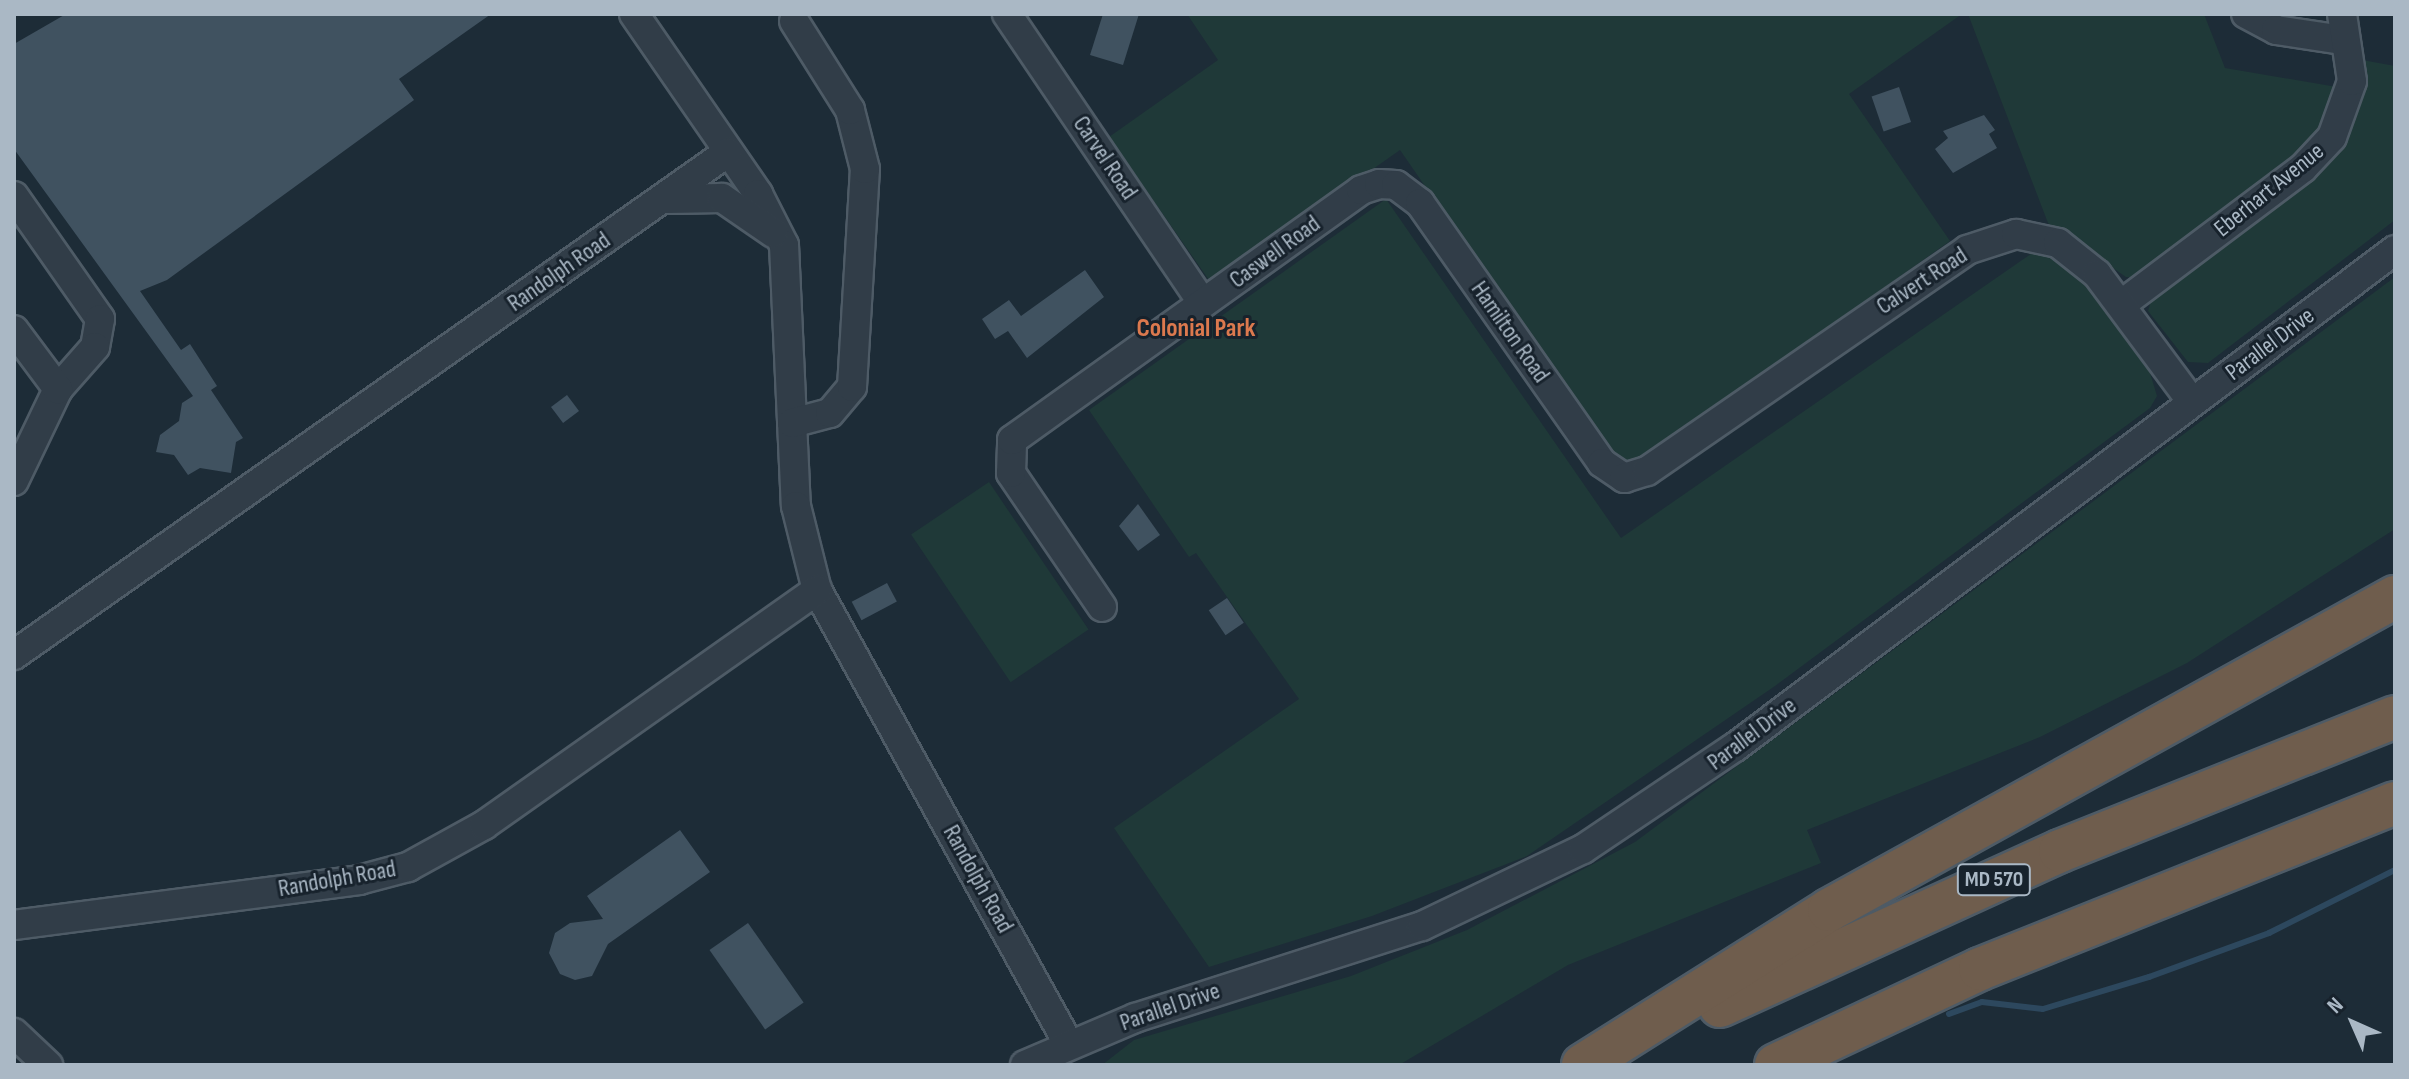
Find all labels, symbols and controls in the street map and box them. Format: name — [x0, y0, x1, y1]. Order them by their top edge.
street label: Carvel Road — [1067, 111, 1143, 205]
street label: Eberhart Avenue — [2208, 137, 2330, 243]
street label: Caswell Road — [1224, 210, 1326, 294]
street label: Randolph Road — [502, 226, 616, 318]
street label: Calvert Road — [1871, 241, 1973, 321]
street label: Hamilton Road — [1465, 276, 1555, 388]
street label: Parallel Drive — [2220, 301, 2320, 387]
district label: Colonial Park — [1136, 313, 1256, 345]
street label: Parallel Drive — [1702, 691, 1802, 777]
street label: Randolph Road — [937, 820, 1019, 938]
street label: Randolph Road — [276, 855, 398, 903]
road number: MD 570 — [1956, 862, 2032, 898]
street label: Parallel Drive — [1116, 977, 1224, 1037]
north arrow — [2313, 983, 2393, 1063]
text: N — [2322, 992, 2349, 1019]

